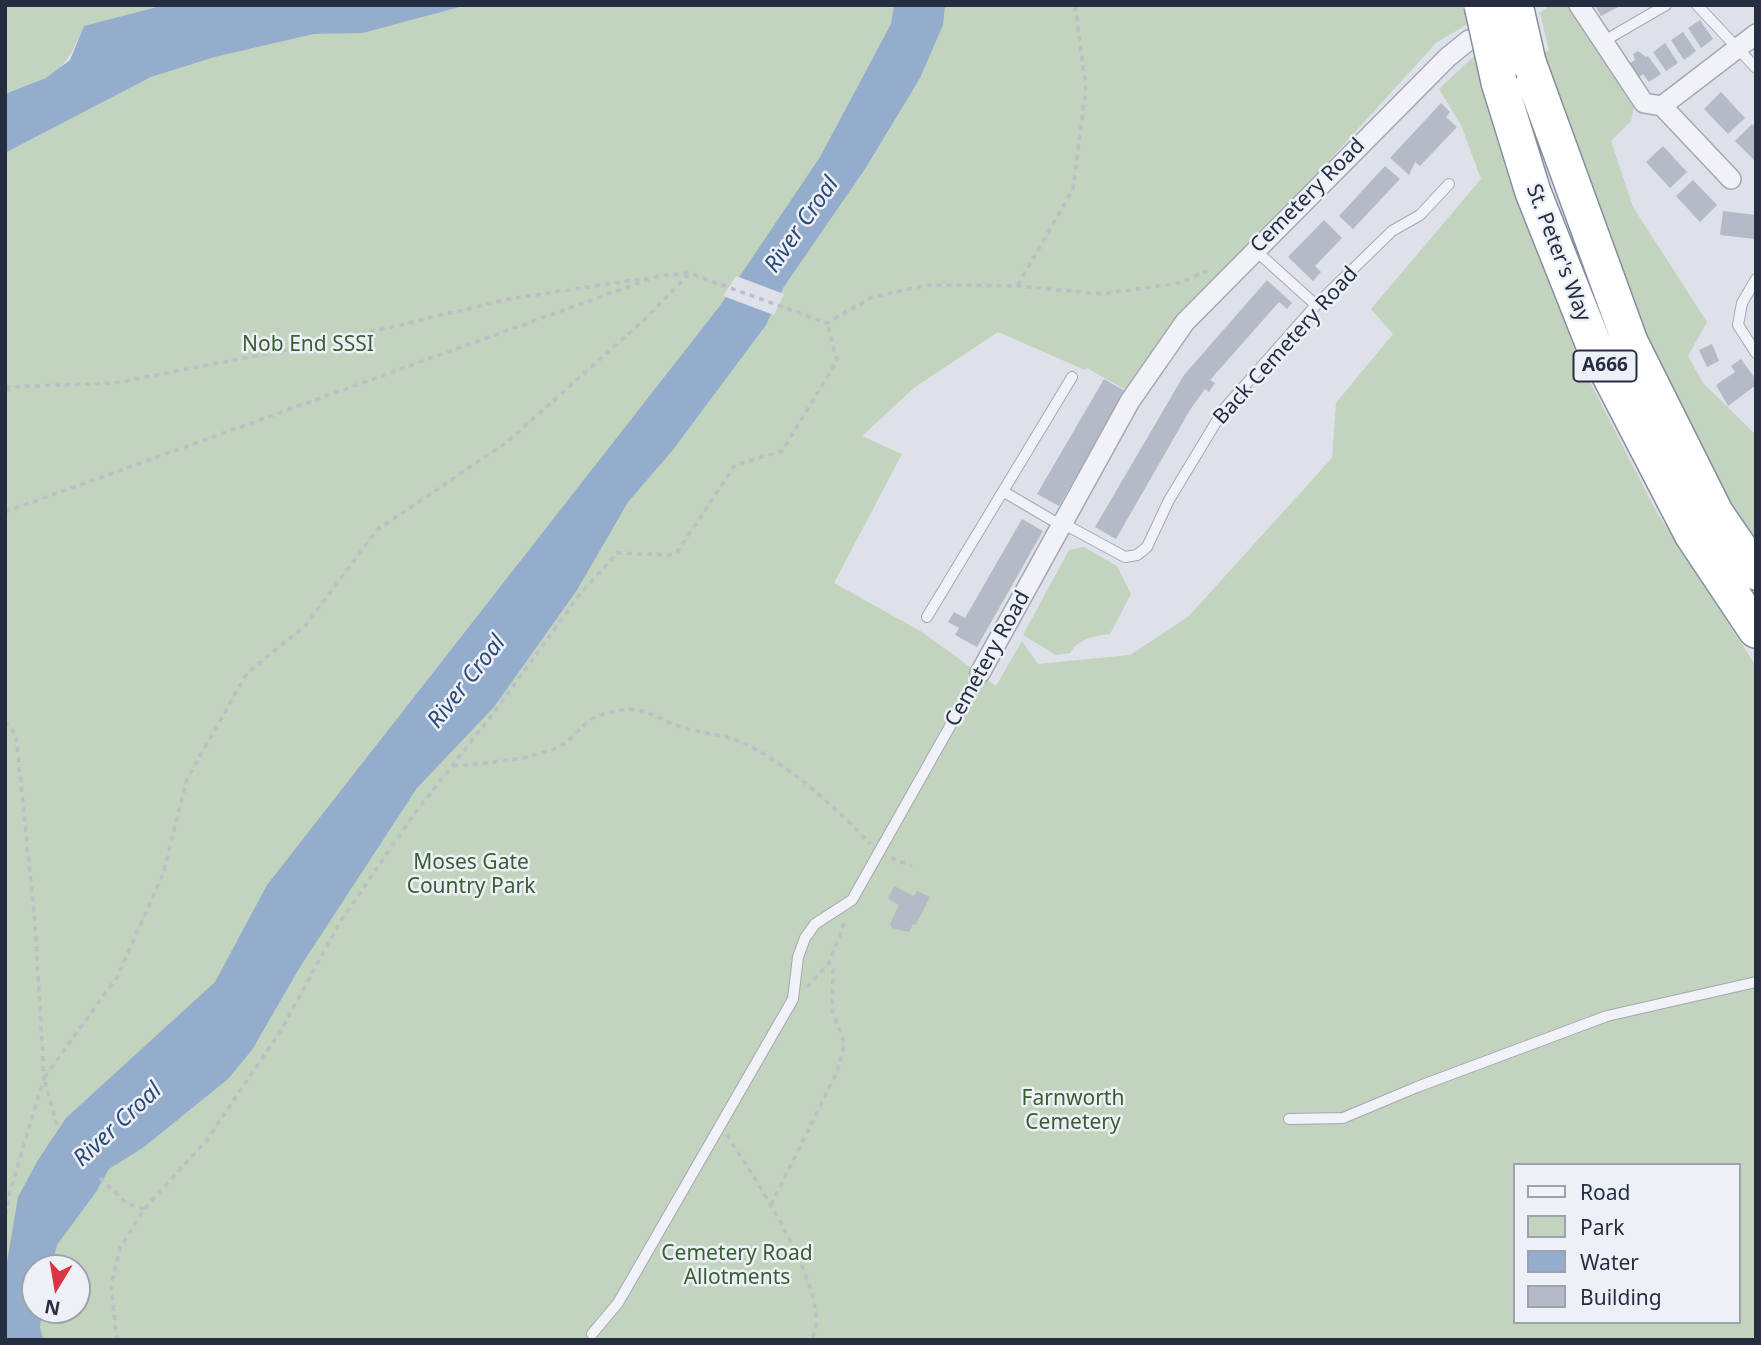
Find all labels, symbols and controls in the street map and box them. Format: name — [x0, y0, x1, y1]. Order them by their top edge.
street label: Cemetery Road — [1246, 134, 1370, 258]
water label: River Croal — [759, 172, 845, 278]
street label: St. Peter's Way — [1520, 181, 1596, 325]
street label: Back Cemetery Road — [1209, 262, 1363, 430]
park label: Nob End SSSI — [242, 332, 374, 358]
road number: A666 — [1574, 350, 1636, 382]
street label: Cemetery Road — [940, 587, 1036, 731]
water label: River Croal — [422, 630, 512, 734]
park label: Moses Gate Country Park — [407, 850, 535, 900]
water label: River Croal — [68, 1077, 168, 1173]
park label: Farnworth Cemetery — [1022, 1086, 1124, 1136]
legend — [1512, 1163, 1740, 1324]
text: Road — [1580, 1178, 1630, 1206]
text: Park — [1580, 1213, 1624, 1241]
park label: Cemetery Road Allotments — [661, 1241, 813, 1291]
text: Water — [1580, 1248, 1639, 1276]
north arrow — [21, 1254, 91, 1324]
text: Building — [1580, 1283, 1662, 1311]
text: N — [42, 1293, 62, 1322]

